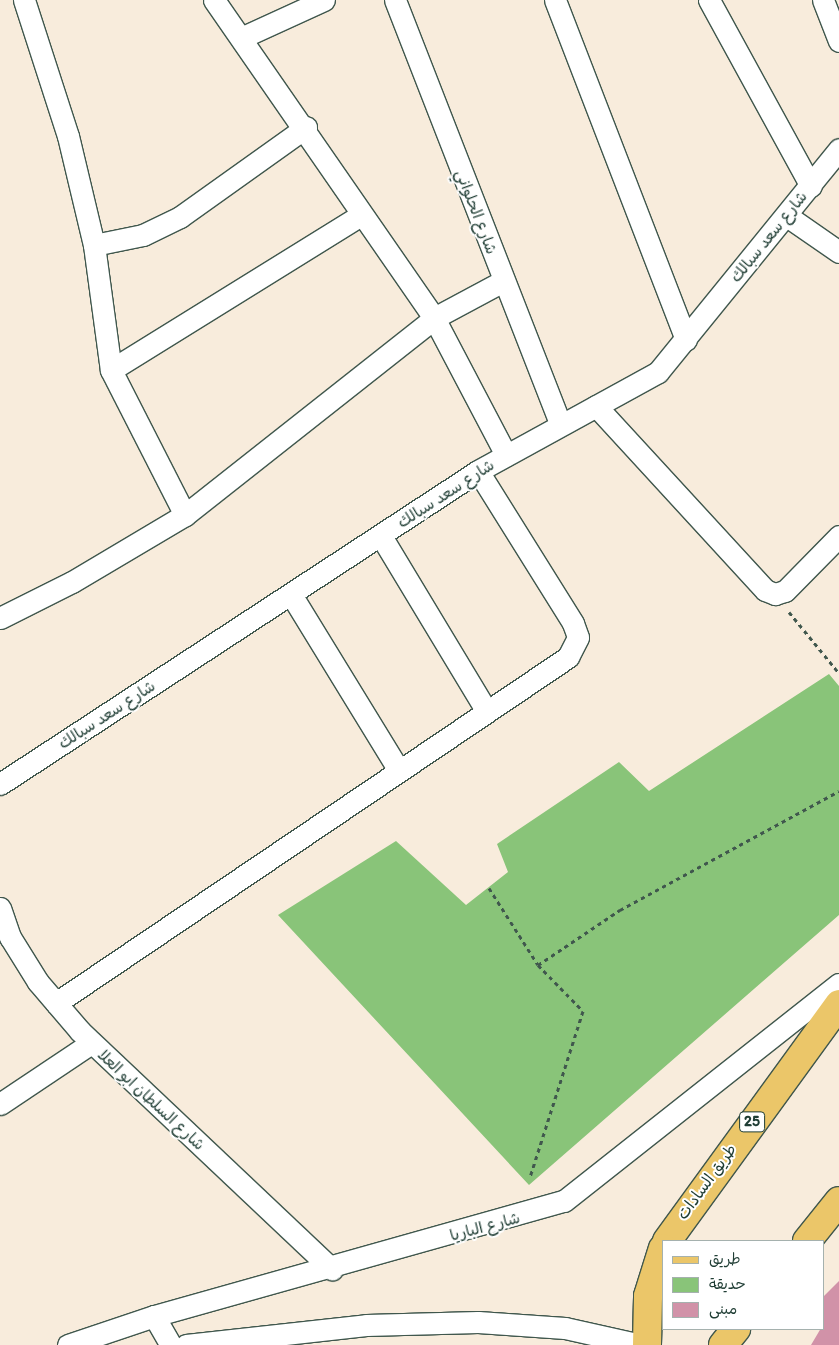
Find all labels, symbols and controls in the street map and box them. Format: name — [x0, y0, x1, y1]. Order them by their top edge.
street label: شارع الحلواني — [451, 167, 501, 257]
street label: شارع سعد سبالك — [726, 188, 812, 286]
street label: شارع سعد سبالك — [394, 456, 498, 532]
street label: شارع سعد سبالك — [55, 677, 159, 753]
street label: شارع السلطان ابو العلا — [93, 1045, 209, 1155]
road number: 25 — [738, 1110, 766, 1134]
street label: طريق السادات — [673, 1140, 741, 1224]
street label: شارع الباريا — [448, 1208, 522, 1246]
legend — [662, 1240, 824, 1330]
text: طريق — [709, 1250, 741, 1268]
text: حديقة — [709, 1275, 746, 1293]
text: مبنى — [709, 1300, 737, 1318]

